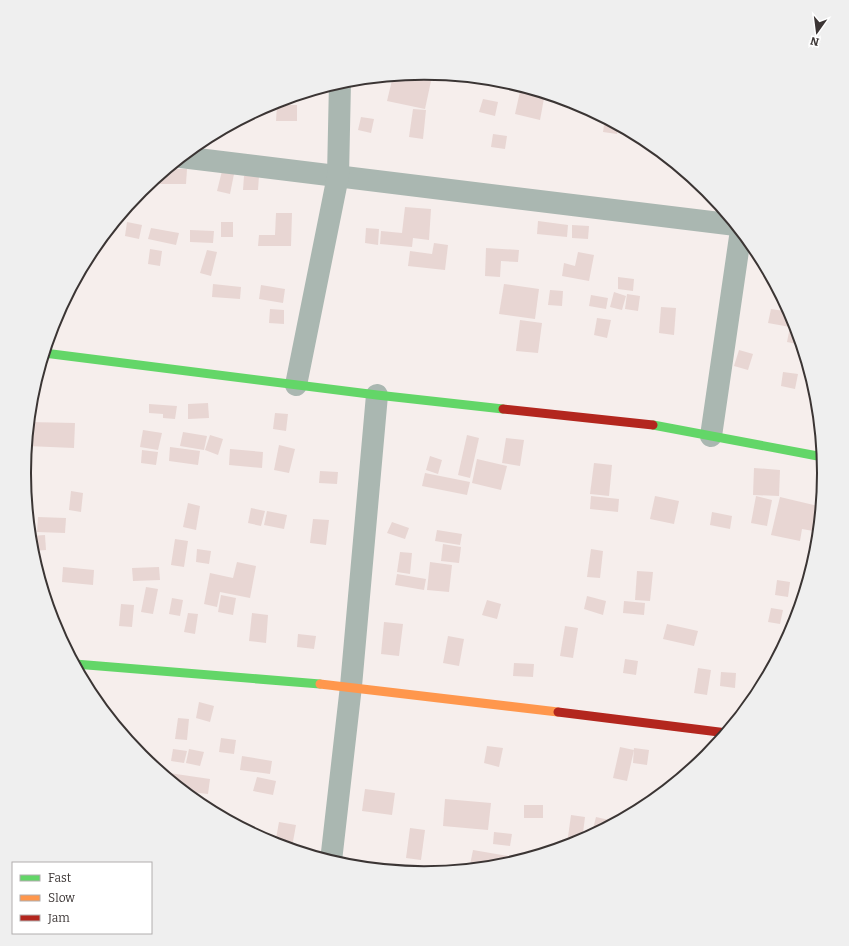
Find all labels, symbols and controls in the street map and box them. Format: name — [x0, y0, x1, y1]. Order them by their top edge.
north arrow — [797, 12, 837, 52]
text: N — [809, 34, 820, 49]
legend — [12, 862, 152, 934]
text: Fast — [48, 871, 72, 885]
text: Slow — [48, 891, 75, 905]
text: Jam — [47, 911, 70, 925]

